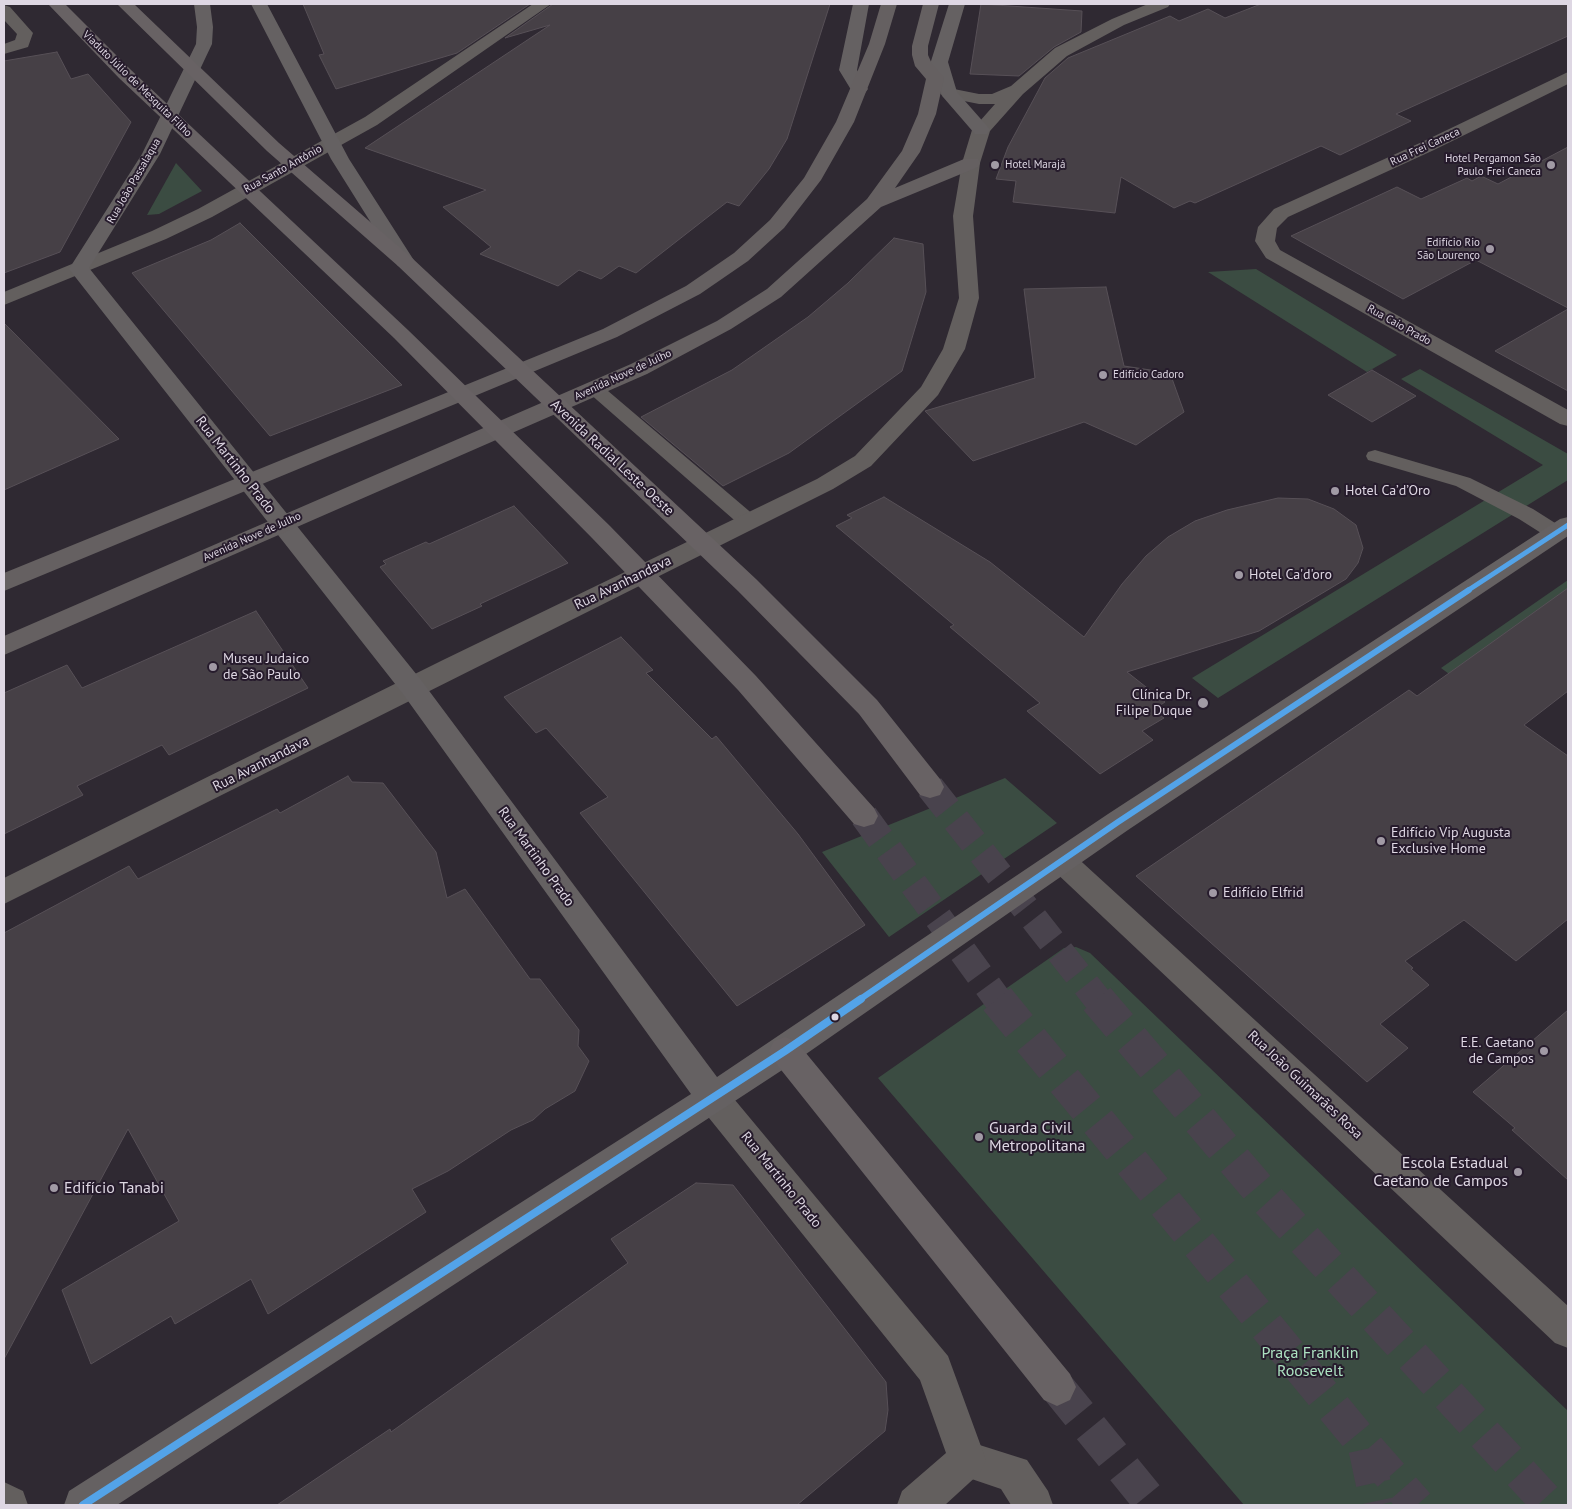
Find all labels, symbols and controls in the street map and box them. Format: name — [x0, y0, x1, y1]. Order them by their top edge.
street label: Viaduto Júlio de Mesquita Filho — [80, 28, 194, 140]
street label: Rua Frei Caneca — [1388, 125, 1462, 169]
street label: Rua João Passalaqua — [104, 136, 164, 226]
street label: Rua Santo Antônio — [242, 142, 324, 196]
place label: Hotel Pergamon São Paulo Frei Caneca — [1445, 152, 1541, 178]
place label: Hotel Marajá — [1005, 158, 1065, 172]
marker: Hotel Marajá — [989, 159, 1001, 171]
marker: Hotel Pergamon São Paulo Frei Caneca — [1545, 159, 1557, 171]
place label: Edifício Rio São Lourenço — [1417, 236, 1480, 262]
marker: Edifício Rio São Lourenço — [1484, 243, 1496, 255]
street label: Rua Caio Prado — [1365, 302, 1433, 348]
street label: Avenida Nove de Julho — [572, 347, 674, 403]
place label: Edifício Cadoro — [1113, 368, 1184, 382]
marker: Edifício Cadoro — [1097, 369, 1109, 381]
street label: Avenida Radial Leste-Oeste — [547, 396, 677, 520]
street label: Rua Martinho Prado — [192, 413, 278, 517]
place label: Hotel Ca’d’Oro — [1345, 483, 1430, 499]
marker: Hotel Ca’d’Oro — [1329, 485, 1341, 497]
street label: Avenida Nove de Julho — [201, 509, 303, 565]
street label: Rua Avanhandava — [572, 552, 674, 614]
place label: Hotel Ca'd'oro — [1249, 567, 1332, 583]
marker: Hotel Ca'd'oro — [1233, 569, 1245, 581]
place label: Museu Judaico de São Paulo — [223, 651, 309, 684]
marker: Museu Judaico de São Paulo — [207, 661, 219, 673]
place label: Clínica Dr. Filipe Duque — [1116, 687, 1192, 720]
marker: Clínica Dr. Filipe Duque — [1196, 696, 1210, 710]
street label: Rua Avanhandava — [210, 732, 312, 796]
street label: Rua Martinho Prado — [494, 804, 578, 910]
place label: Edifício Vip Augusta Exclusive Home — [1391, 825, 1511, 858]
marker: Edifício Vip Augusta Exclusive Home — [1375, 835, 1387, 847]
place label: Edifício Elfrid — [1223, 885, 1303, 901]
marker: Edifício Elfrid — [1207, 887, 1219, 899]
unlabelled marker — [830, 1012, 840, 1022]
street label: Rua João Guimarães Rosa — [1244, 1027, 1366, 1143]
place label: E.E. Caetano de Campos — [1461, 1035, 1534, 1068]
marker: E.E. Caetano de Campos — [1538, 1045, 1550, 1057]
place label: Guarda Civil Metropolitana — [989, 1118, 1085, 1156]
street label: Rua Martinho Prado — [737, 1129, 825, 1231]
marker: Guarda Civil Metropolitana — [973, 1131, 985, 1143]
place label: Escola Estadual Caetano de Campos — [1373, 1153, 1508, 1191]
marker: Escola Estadual Caetano de Campos — [1512, 1166, 1524, 1178]
place label: Edifício Tanabi — [64, 1178, 164, 1198]
marker: Edifício Tanabi — [48, 1182, 60, 1194]
park label: Praça Franklin Roosevelt — [1262, 1343, 1358, 1381]

